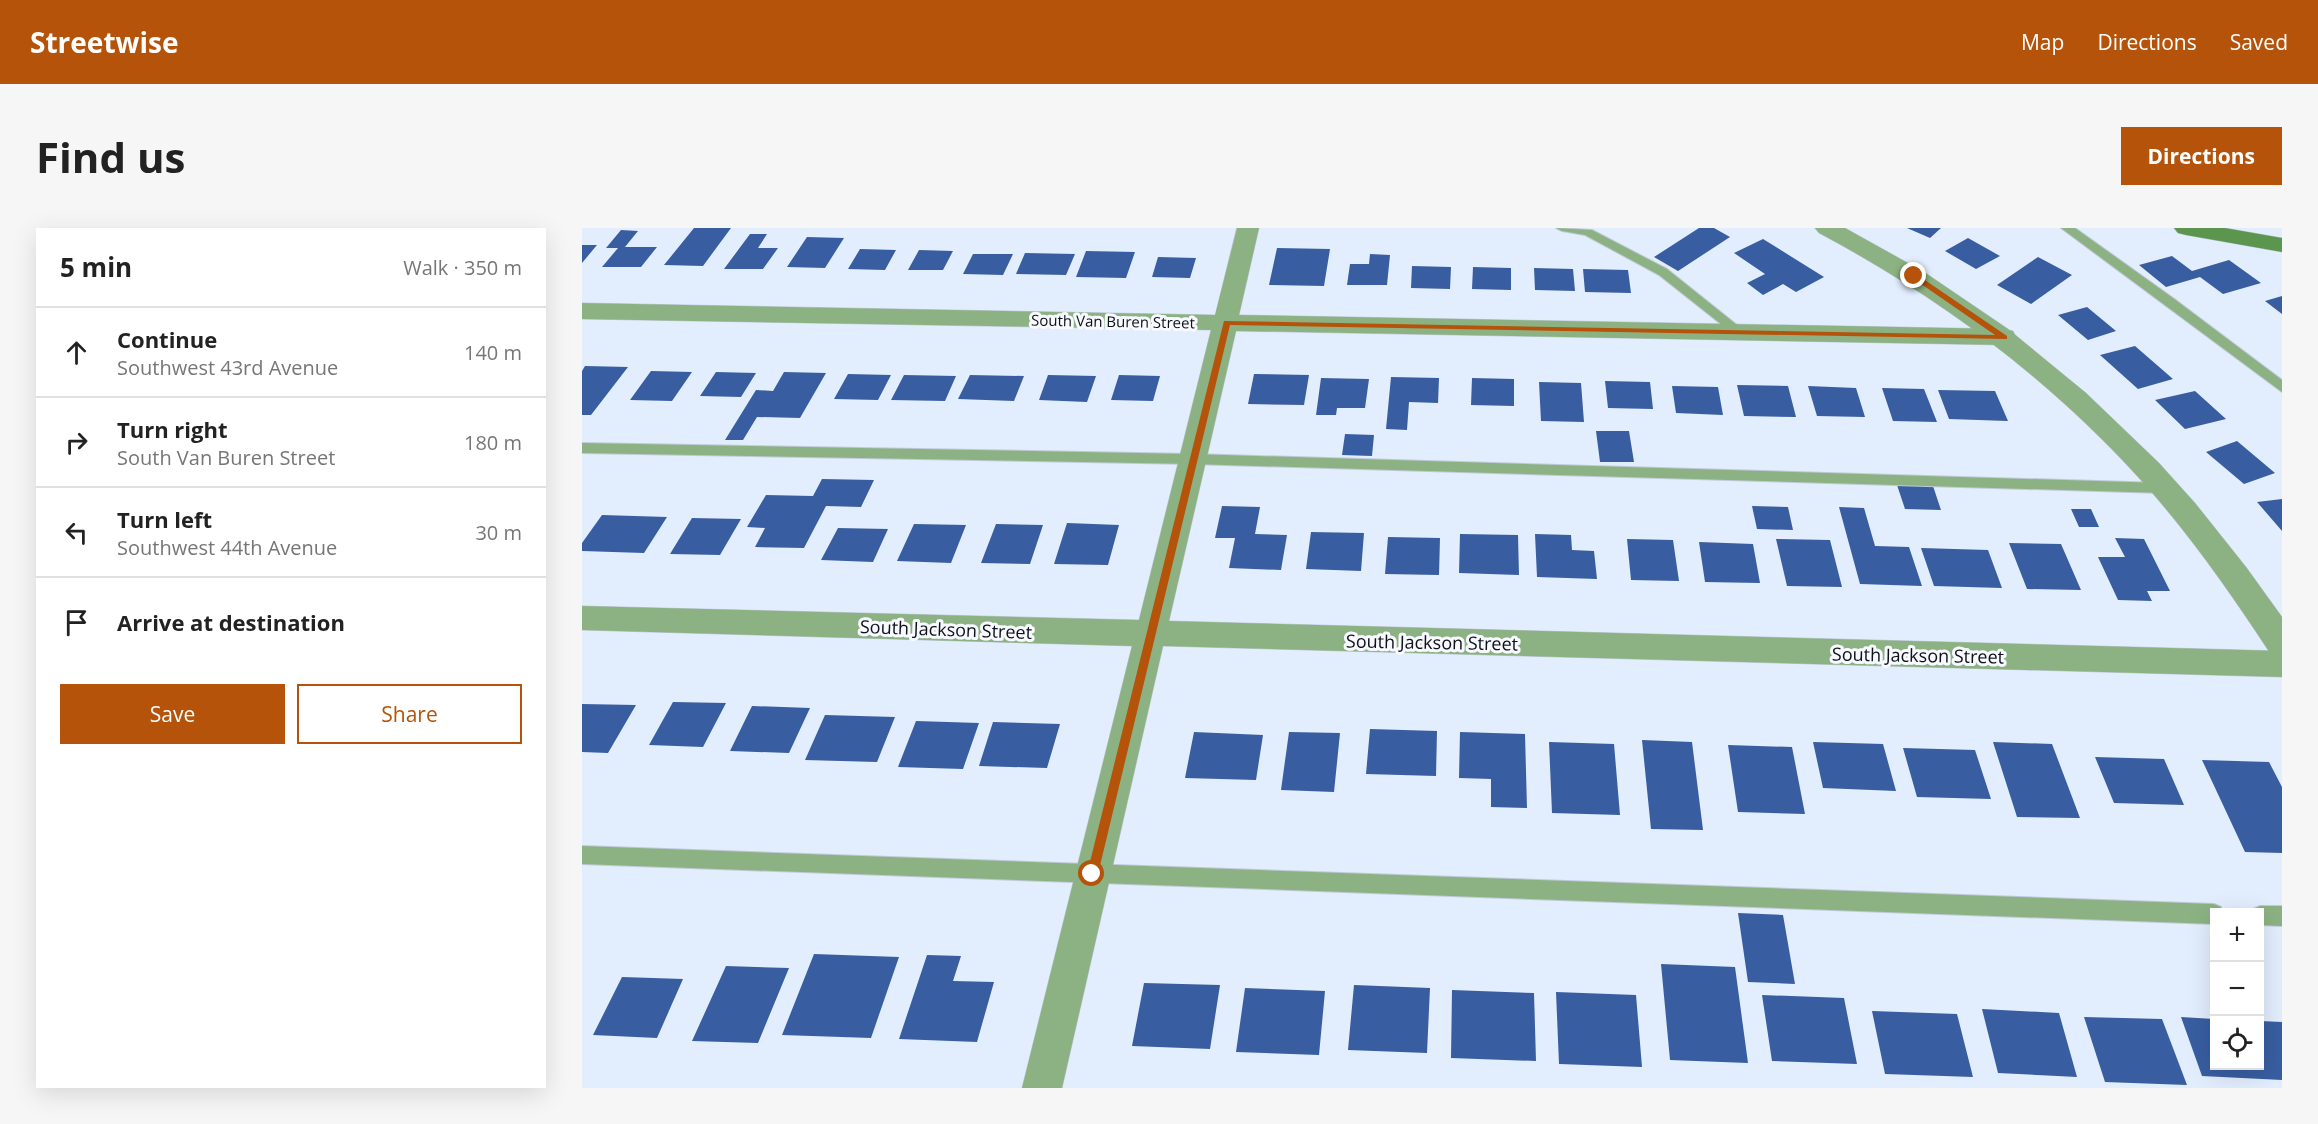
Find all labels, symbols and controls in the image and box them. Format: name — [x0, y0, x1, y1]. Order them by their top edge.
text: Streetwise — [30, 23, 179, 61]
text: Map — [2021, 28, 2064, 56]
text: Directions — [2097, 28, 2197, 56]
text: Saved — [2230, 28, 2288, 56]
button: Directions — [2121, 127, 2282, 185]
text: Find us — [36, 128, 185, 185]
text: 5 min — [60, 249, 132, 285]
text: Walk · 350 m — [403, 254, 522, 281]
route end — [1900, 262, 1926, 288]
street label: South Van Buren Street — [1031, 310, 1195, 332]
text: Continue — [117, 324, 217, 354]
icon: ahead — [60, 336, 93, 369]
text: 140 m — [464, 339, 522, 366]
text: Southwest 43rd Avenue — [117, 354, 338, 381]
text: Turn right — [117, 414, 228, 444]
icon: right — [60, 426, 93, 459]
text: 180 m — [464, 429, 522, 456]
text: South Van Buren Street — [117, 444, 335, 471]
text: Turn left — [117, 504, 212, 534]
icon: left — [60, 516, 93, 549]
text: 30 m — [475, 519, 522, 546]
text: Southwest 44th Avenue — [117, 534, 337, 561]
icon: arrive — [60, 606, 93, 639]
text: Arrive at destination — [117, 607, 345, 637]
street label: South Jackson Street — [860, 614, 1032, 644]
street label: South Jackson Street — [1346, 628, 1518, 656]
street label: South Jackson Street — [1832, 641, 2004, 669]
button: Save — [60, 684, 285, 744]
button: Share — [297, 684, 522, 744]
route start — [1078, 860, 1104, 886]
map controls — [2210, 908, 2264, 1070]
button: + — [2210, 908, 2264, 962]
button: − — [2210, 962, 2264, 1016]
button: locate — [2210, 1016, 2264, 1070]

